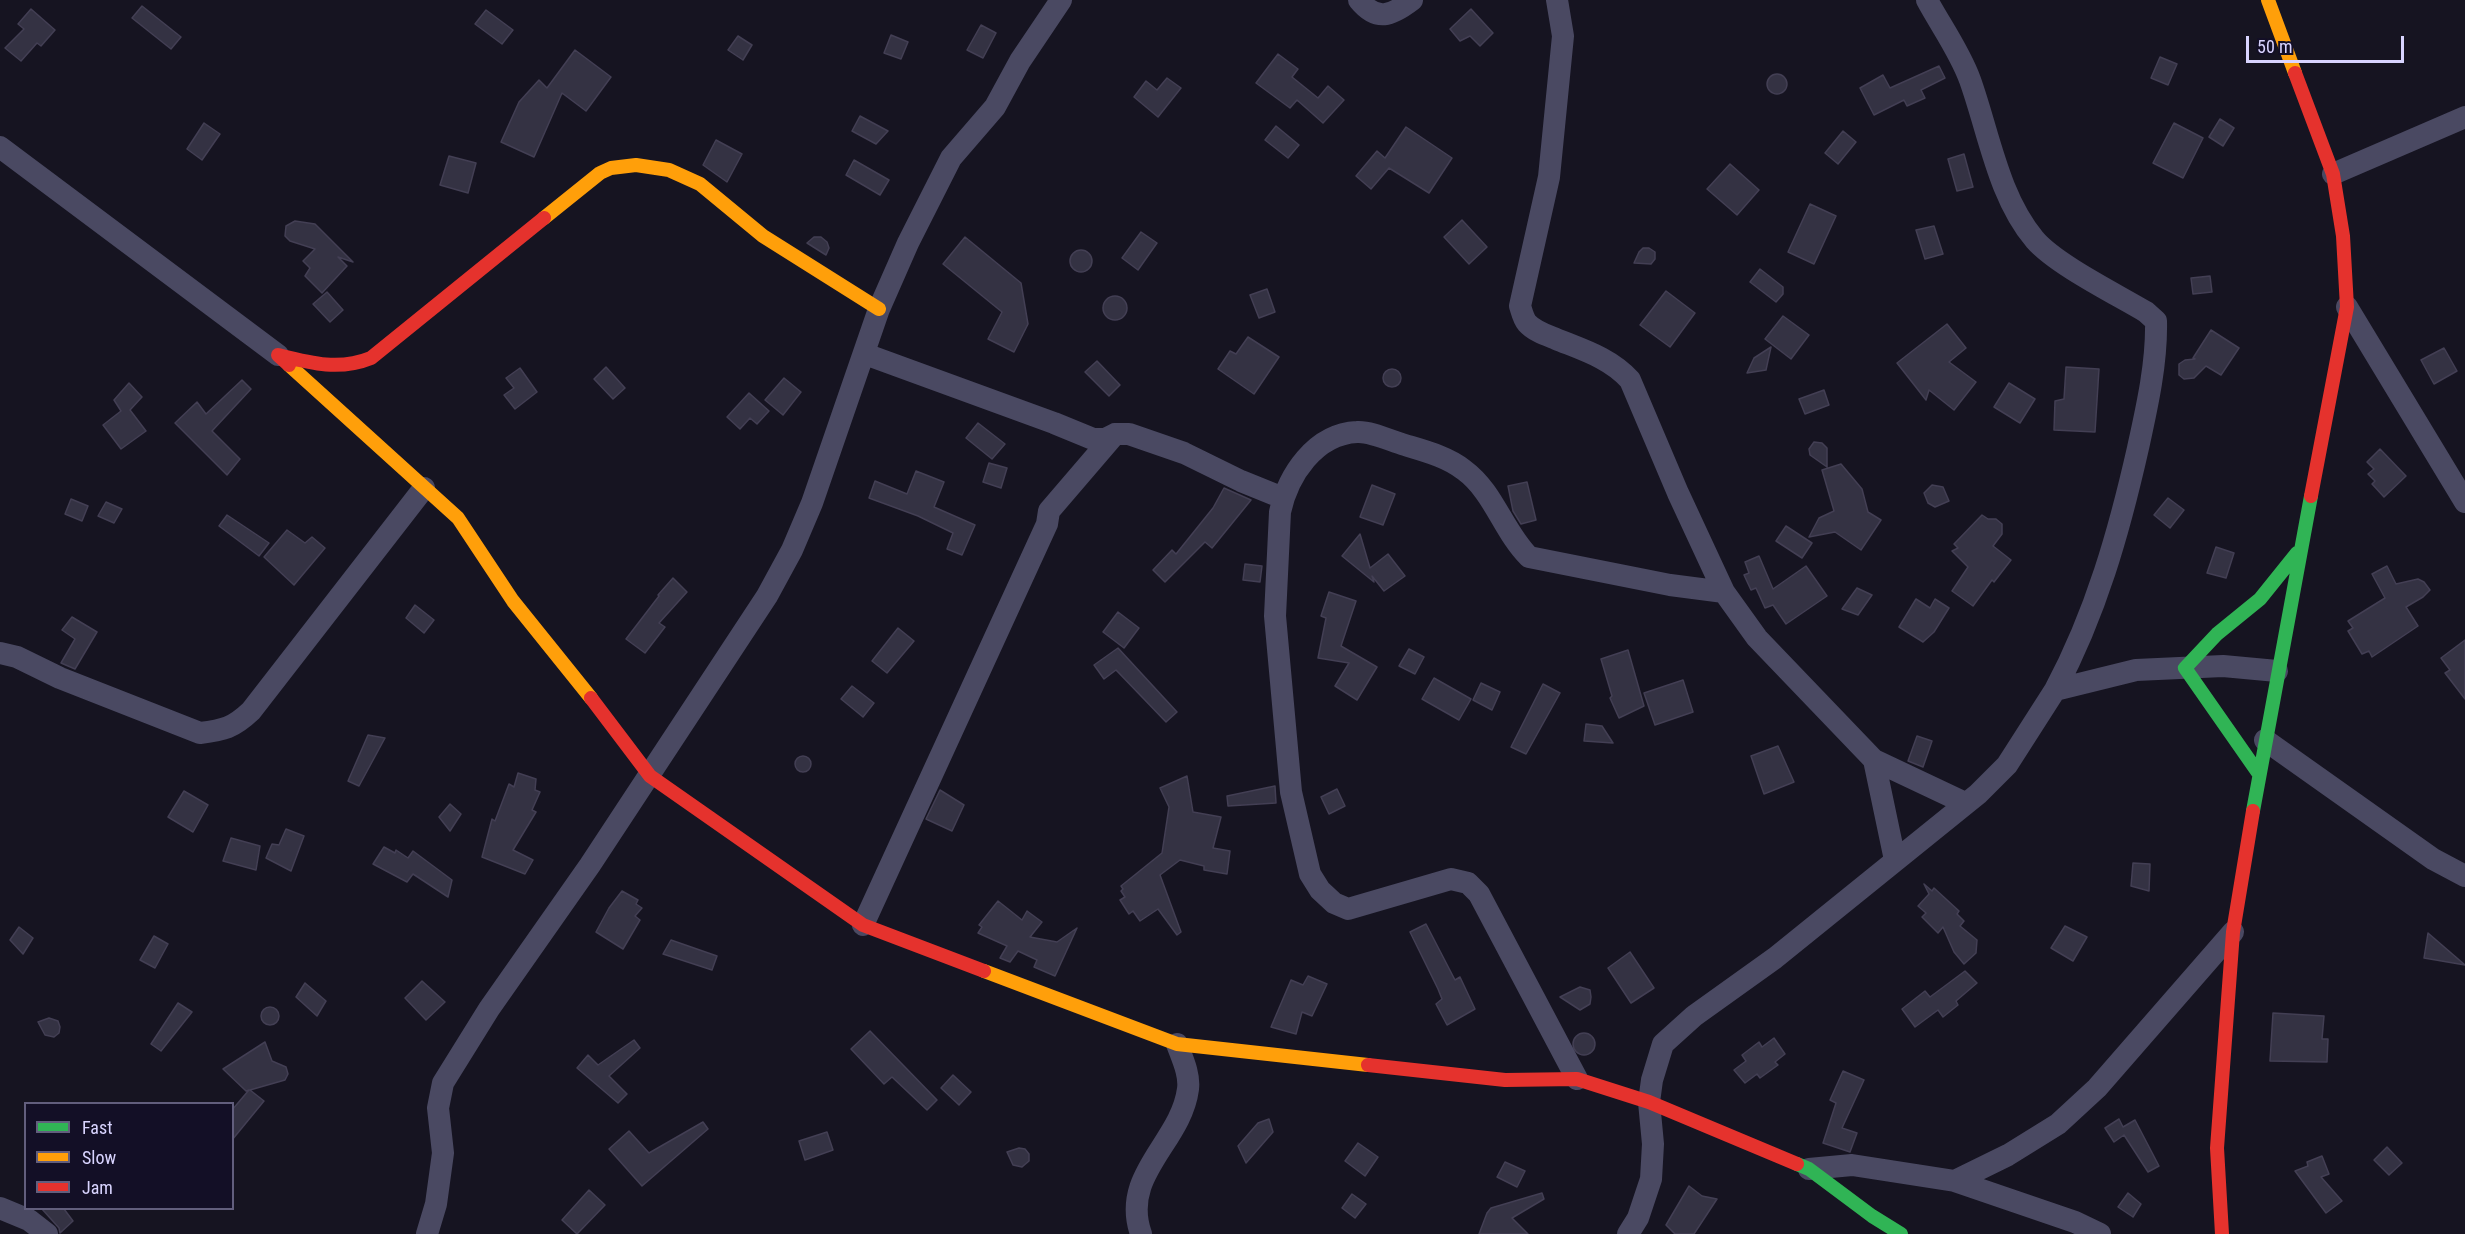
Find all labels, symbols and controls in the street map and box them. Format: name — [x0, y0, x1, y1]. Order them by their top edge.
scale bar — [2249, 24, 2406, 62]
text: 50 m — [2257, 36, 2292, 57]
legend — [24, 1102, 234, 1210]
text: Fast — [82, 1117, 113, 1138]
text: Slow — [82, 1147, 116, 1168]
text: Jam — [82, 1177, 113, 1198]

